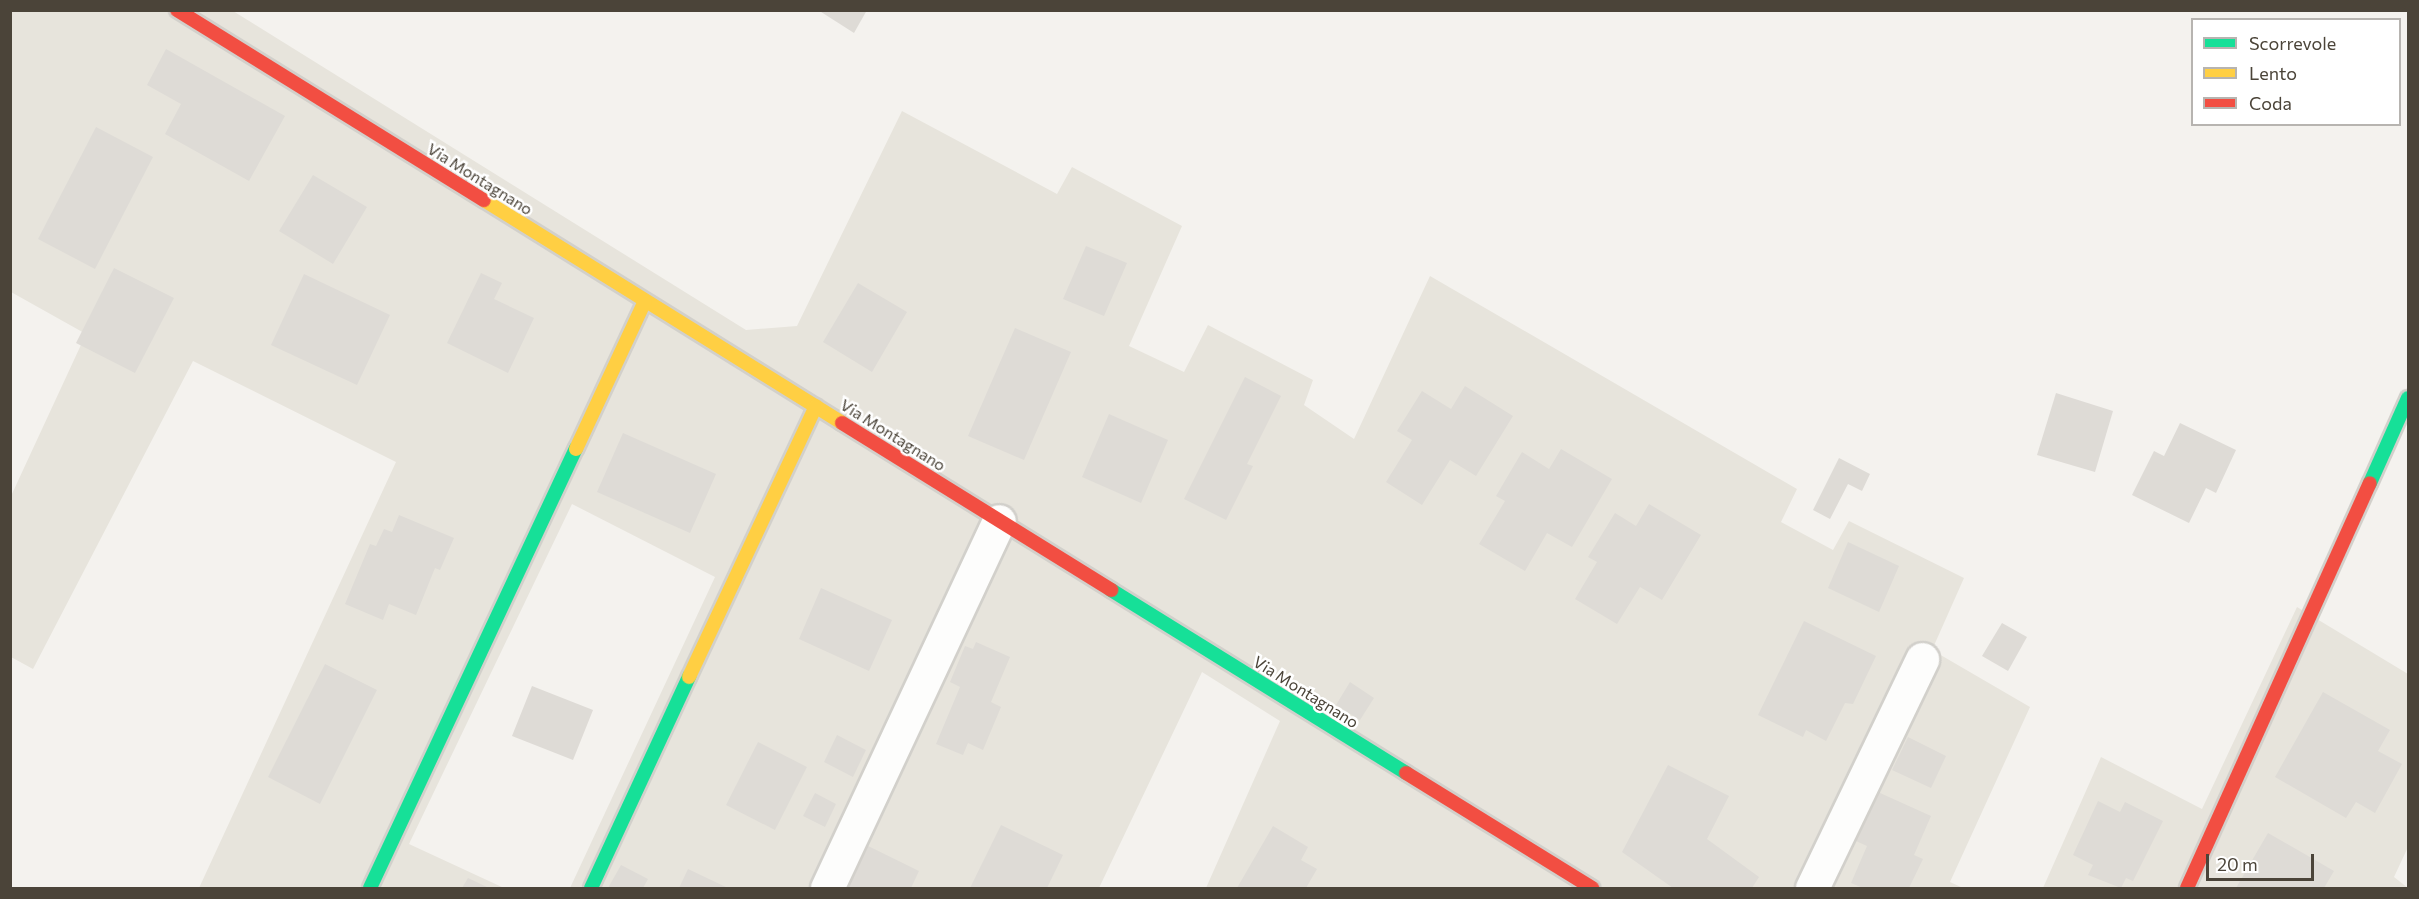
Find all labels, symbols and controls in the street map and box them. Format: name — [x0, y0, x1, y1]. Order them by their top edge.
legend — [2191, 18, 2401, 126]
text: Scorrevole — [2249, 32, 2336, 54]
text: Lento — [2249, 62, 2297, 84]
text: Coda — [2249, 92, 2292, 114]
street label: Via Montagnano — [424, 139, 536, 219]
street label: Via Montagnano — [837, 395, 949, 475]
street label: Via Montagnano — [1250, 652, 1362, 732]
scale bar — [2209, 842, 2317, 880]
text: 20 m — [2217, 853, 2258, 875]

